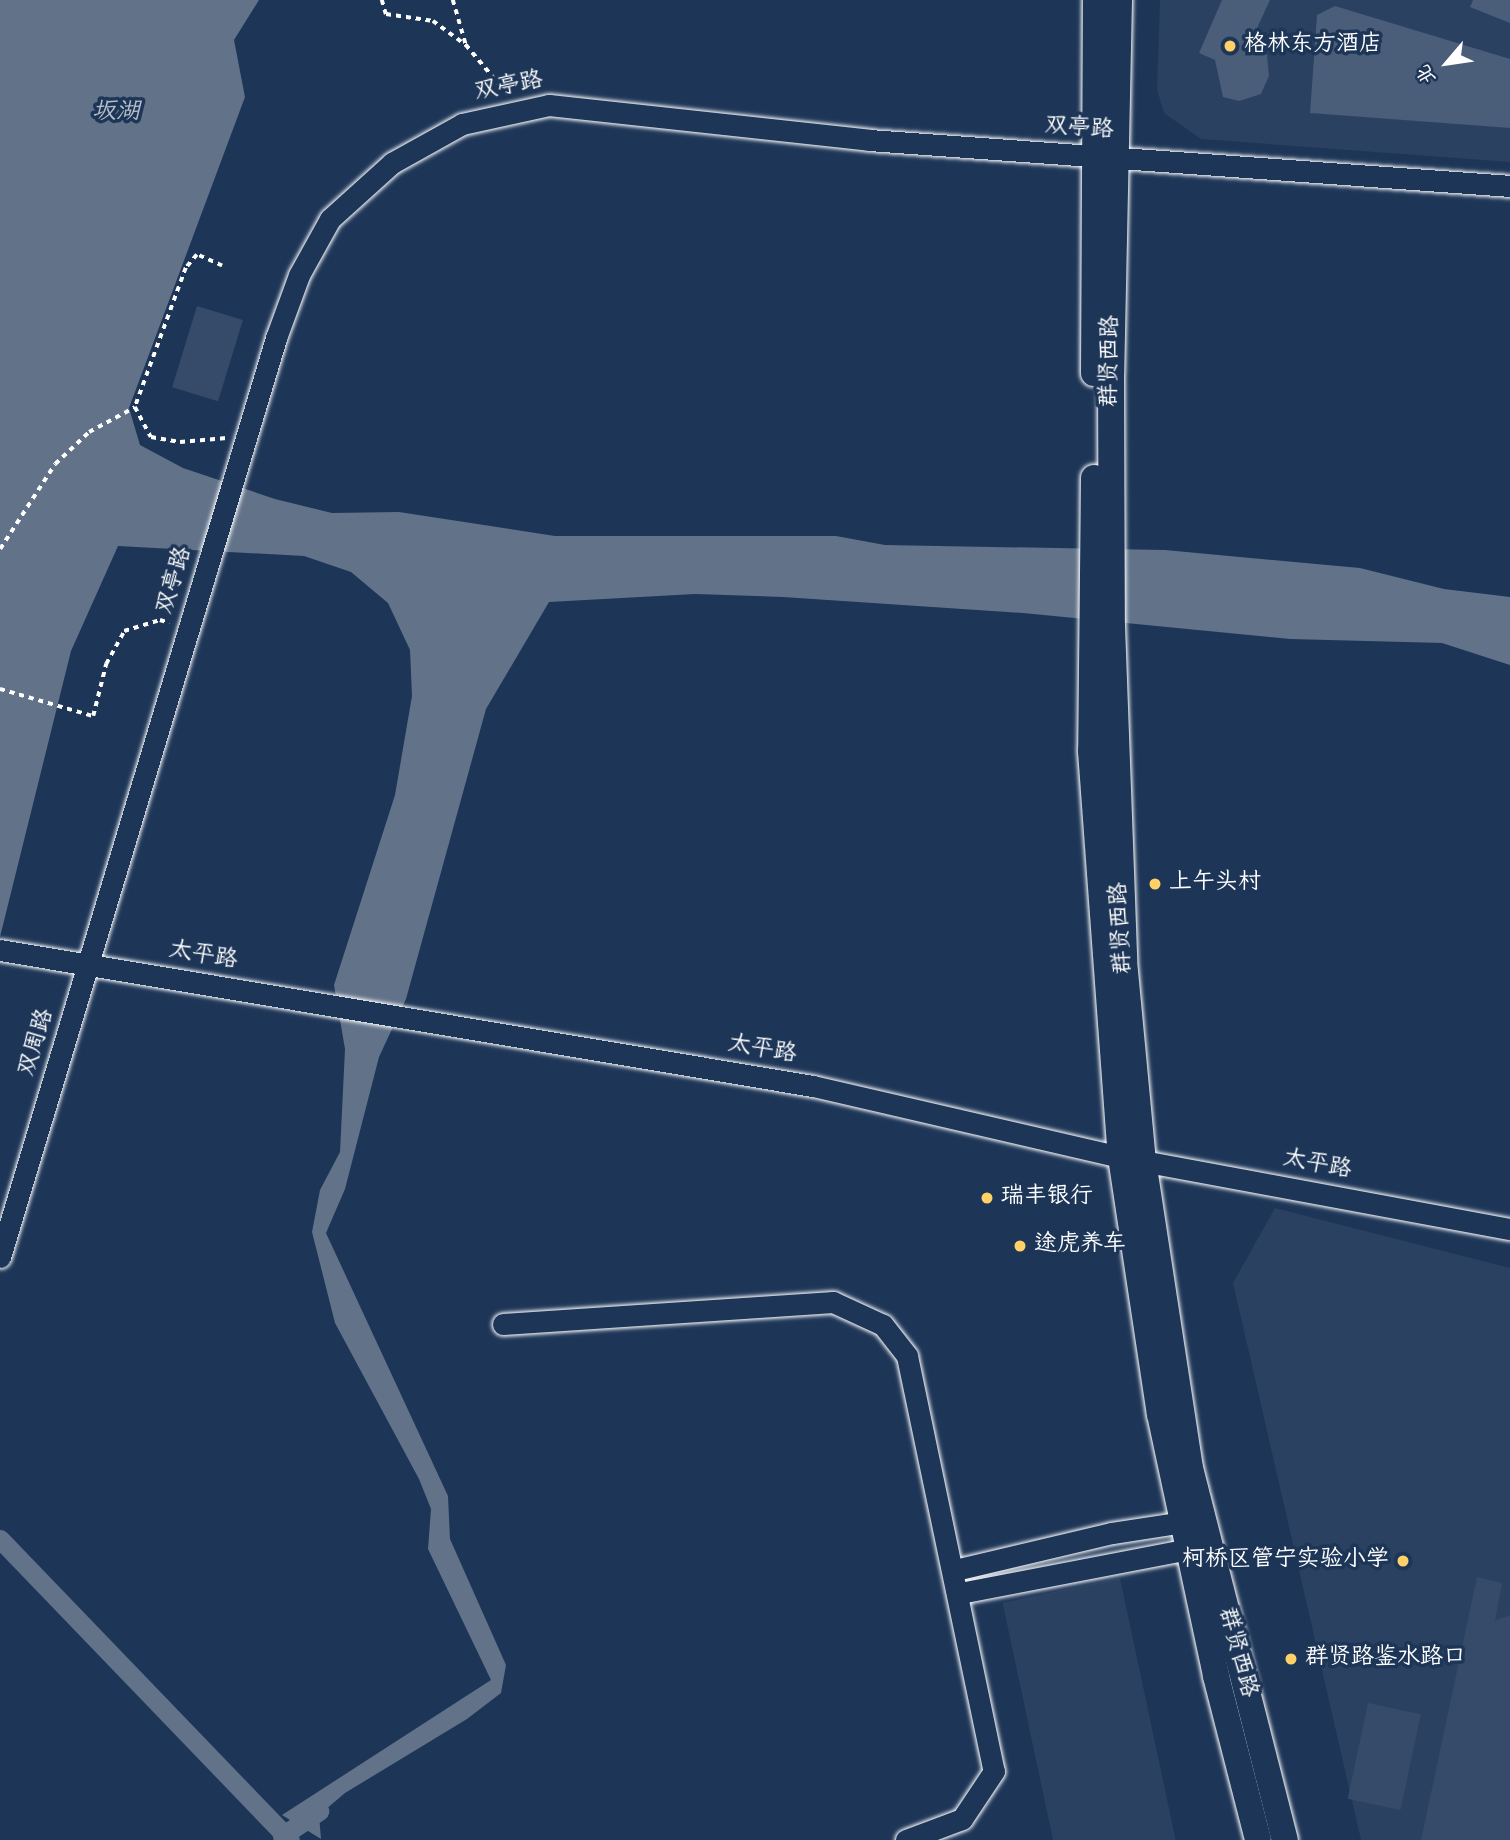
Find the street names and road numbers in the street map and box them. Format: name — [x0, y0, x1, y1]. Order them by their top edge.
street label: 双亭路 — [473, 68, 545, 108]
street label: 双亭路 — [1044, 114, 1114, 146]
street label: 群贤西路 — [1097, 315, 1127, 407]
street label: 双亭路 — [153, 544, 199, 618]
street label: 群贤西路 — [1107, 881, 1139, 975]
street label: 太平路 — [167, 937, 239, 977]
street label: 双周路 — [15, 1006, 61, 1080]
street label: 太平路 — [726, 1031, 798, 1071]
street label: 太平路 — [1281, 1146, 1353, 1186]
street label: 群贤西路 — [1211, 1605, 1261, 1701]

